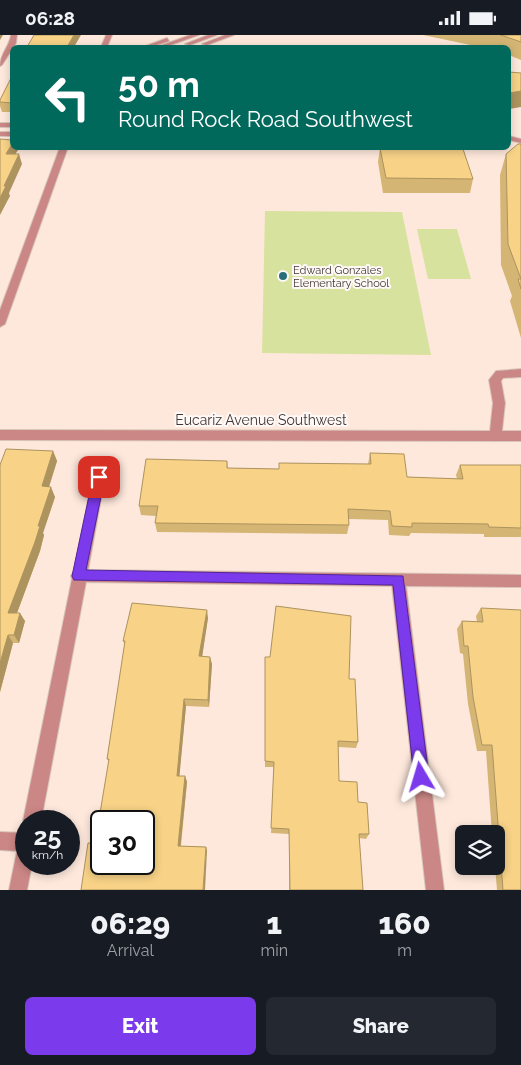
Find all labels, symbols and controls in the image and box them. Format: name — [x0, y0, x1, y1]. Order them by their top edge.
text: 06:28 — [25, 7, 75, 29]
text: 50 m — [118, 64, 200, 105]
icon: left — [35, 65, 100, 130]
text: Round Rock Road Southwest — [118, 106, 413, 132]
place label: Edward Gonzales Elementary School — [293, 264, 389, 290]
marker: Edward Gonzales Elementary School — [277, 270, 289, 282]
street label: Eucariz Avenue Southwest — [175, 412, 347, 428]
pin — [78, 456, 120, 498]
icon: arrive — [85, 463, 113, 491]
position arrow — [394, 750, 446, 802]
speed limit sign: 30 — [90, 810, 155, 875]
text: 25 — [34, 821, 61, 851]
map controls — [455, 825, 505, 875]
button: layers — [455, 825, 505, 875]
text: km/h — [32, 848, 63, 862]
text: 06:29 — [90, 906, 170, 941]
text: 1 — [267, 906, 282, 941]
text: 160 — [378, 906, 431, 941]
text: Arrival — [107, 941, 154, 960]
text: min — [261, 941, 288, 960]
text: m — [397, 941, 412, 960]
button: Exit — [25, 997, 256, 1055]
button: Share — [266, 997, 496, 1055]

